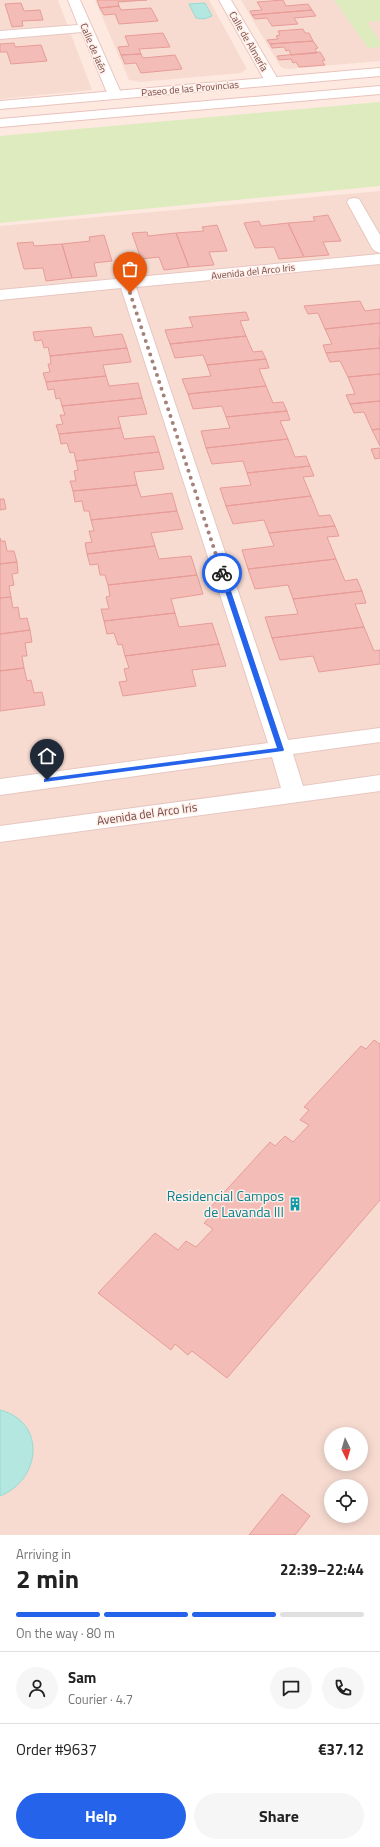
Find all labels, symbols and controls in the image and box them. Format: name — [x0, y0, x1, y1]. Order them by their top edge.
street label: Calle de Almería — [225, 8, 272, 74]
street label: Calle de Jaén — [76, 21, 111, 76]
street label: Paseo de las Provincias — [141, 77, 240, 100]
pin — [113, 252, 147, 293]
icon: bag — [119, 258, 141, 280]
street label: Avenida del Arco Iris — [210, 260, 296, 283]
courier — [202, 553, 242, 593]
icon: bike — [211, 562, 233, 584]
pin — [30, 739, 64, 780]
icon: home — [36, 745, 58, 767]
street label: Avenida del Arco Iris — [96, 797, 199, 830]
place label: Residencial Campos de Lavanda III — [167, 1185, 284, 1222]
building icon: Residencial Campos de Lavanda III — [287, 1196, 303, 1212]
north arrow — [324, 1427, 368, 1471]
map controls — [324, 1427, 368, 1523]
button: locate — [324, 1479, 368, 1523]
text: Arriving in — [16, 1544, 71, 1564]
text: 22:39–22:44 — [280, 1558, 364, 1581]
text: 2 min — [16, 1559, 79, 1598]
text: On the way · 80 m — [16, 1623, 115, 1643]
text: Sam — [68, 1666, 96, 1689]
button: person — [16, 1667, 58, 1709]
button: chat — [270, 1667, 312, 1709]
button: phone — [322, 1667, 364, 1709]
text: Courier · 4.7 — [68, 1689, 133, 1709]
text: Order #9637 — [16, 1738, 97, 1761]
text: €37.12 — [318, 1738, 364, 1761]
button: Help — [16, 1793, 186, 1839]
button: Share — [194, 1793, 364, 1839]

